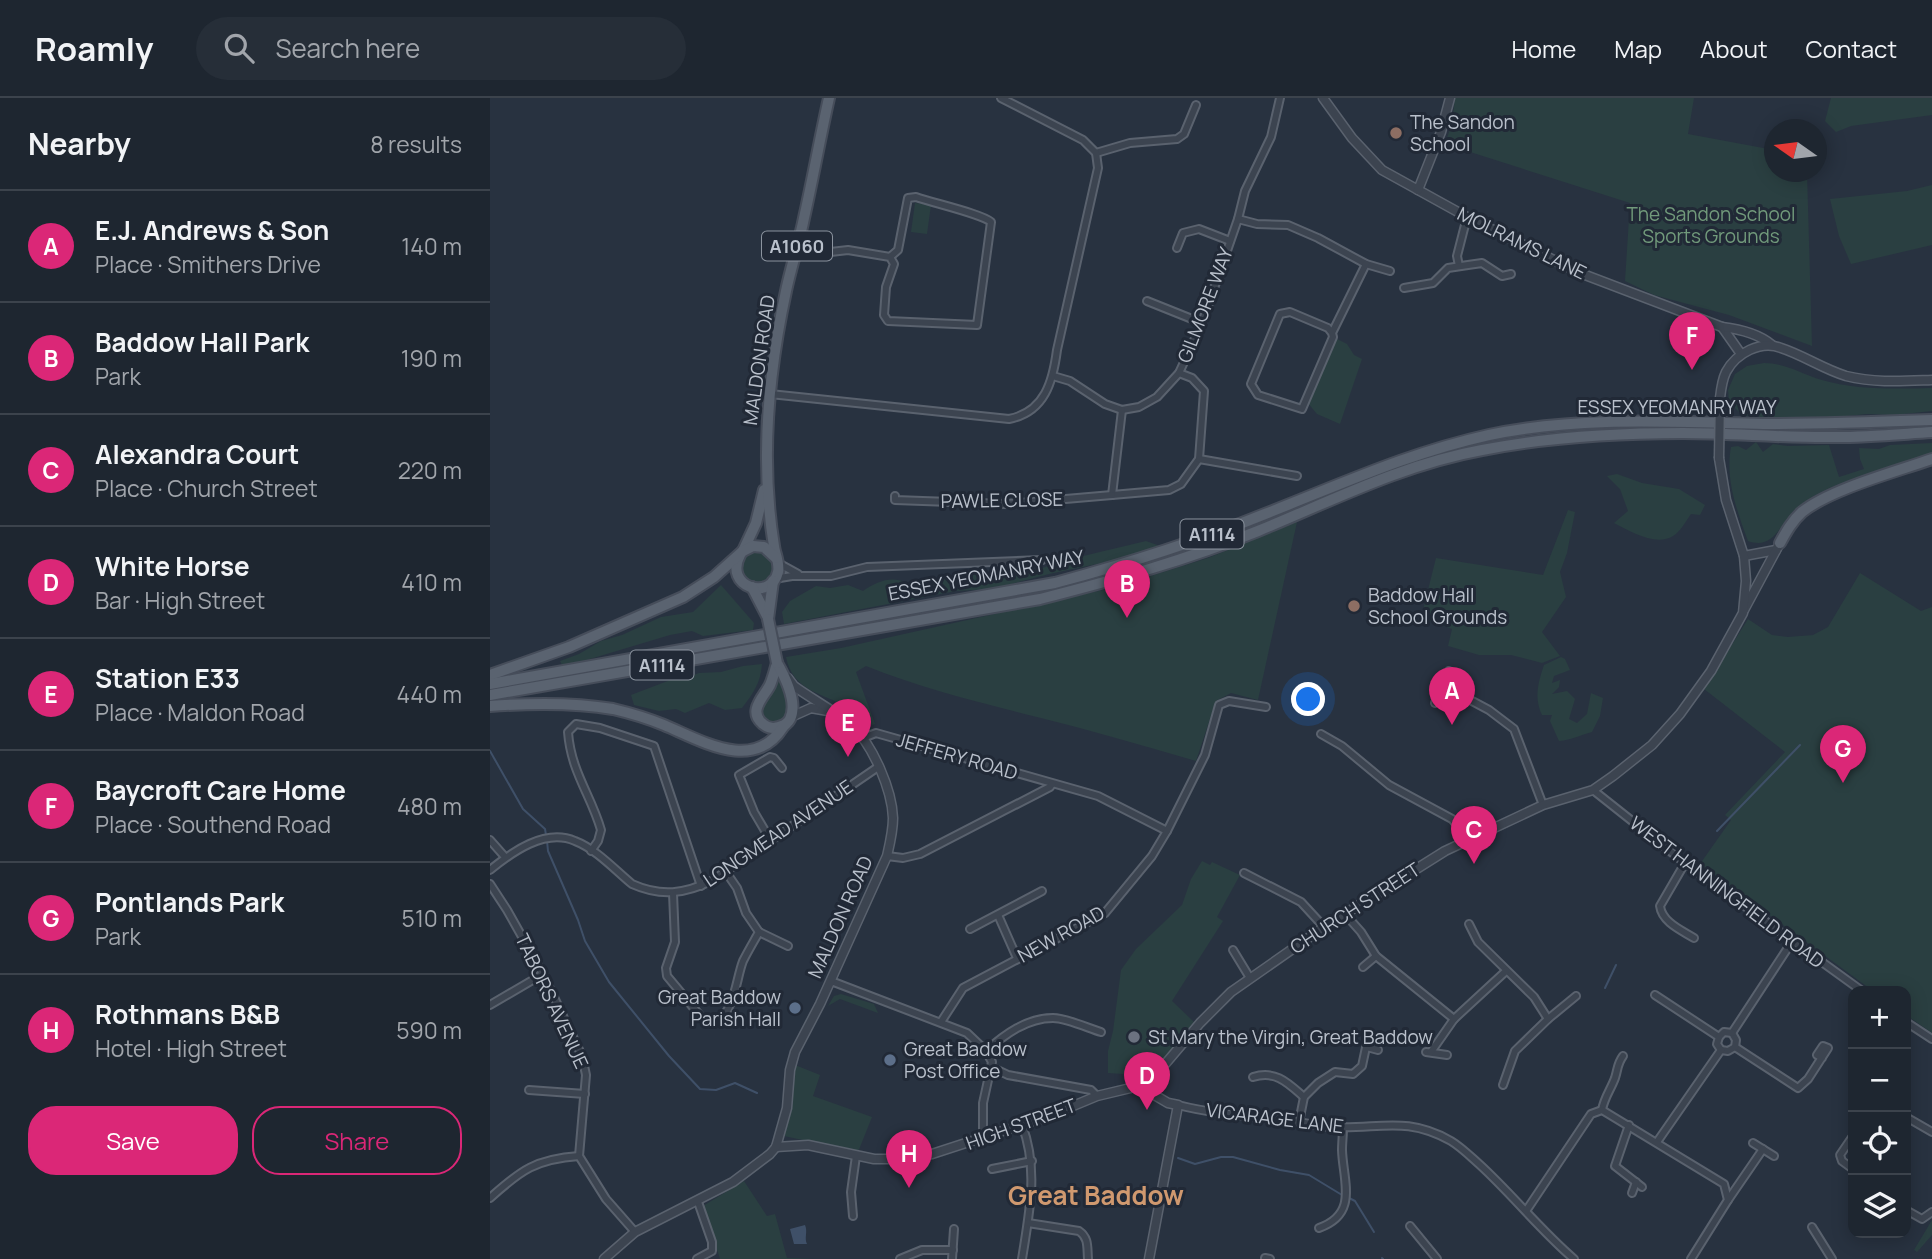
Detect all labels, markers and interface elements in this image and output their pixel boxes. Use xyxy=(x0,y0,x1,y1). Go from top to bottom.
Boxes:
search box xyxy=(196,17,686,80)
text: Roamly xyxy=(35,26,154,71)
icon: search xyxy=(220,29,258,67)
text: Search here xyxy=(276,30,420,66)
text: Home xyxy=(1511,32,1576,65)
text: Map xyxy=(1614,32,1662,65)
text: About xyxy=(1700,32,1768,65)
text: Contact xyxy=(1806,32,1897,65)
place label: The Sandon School xyxy=(1410,109,1515,157)
north arrow xyxy=(1764,119,1827,182)
text: Nearby xyxy=(28,123,131,164)
marker: The Sandon School xyxy=(1388,125,1404,141)
text: 8 results xyxy=(370,128,462,160)
street label: MOLRAMS LANE xyxy=(1453,201,1591,285)
park label: The Sandon School Sports Grounds xyxy=(1626,201,1796,249)
text: E.J. Andrews & Son xyxy=(95,212,329,248)
text: A xyxy=(43,230,59,262)
text: 140 m xyxy=(401,230,462,262)
road number: A1060 xyxy=(762,232,832,260)
street label: GILMORE WAY xyxy=(1171,243,1239,366)
text: Place · Smithers Drive xyxy=(95,248,321,280)
street label: MALDON ROAD xyxy=(737,293,781,427)
pin: F xyxy=(1669,312,1715,370)
text: Baddow Hall Park xyxy=(95,324,309,360)
text: B xyxy=(44,342,58,374)
text: 190 m xyxy=(401,342,462,374)
text: Park xyxy=(95,360,141,392)
street label: ESSEX YEOMANRY WAY xyxy=(1577,394,1777,420)
text: Alexandra Court xyxy=(95,436,299,472)
text: C xyxy=(43,454,60,486)
text: 220 m xyxy=(398,454,462,486)
text: Place · Church Street xyxy=(95,472,318,504)
street label: PAWLE CLOSE xyxy=(941,486,1063,514)
road number: A1114 xyxy=(1180,520,1244,548)
street label: ESSEX YEOMANRY WAY xyxy=(886,543,1087,607)
text: White Horse xyxy=(95,548,250,584)
pin: B xyxy=(1104,560,1150,618)
text: D xyxy=(43,566,59,598)
text: 410 m xyxy=(401,566,462,598)
place label: Baddow Hall School Grounds xyxy=(1368,582,1507,630)
text: Bar · High Street xyxy=(95,584,265,616)
marker: Baddow Hall School Grounds xyxy=(1346,598,1362,614)
road number: A1114 xyxy=(630,650,694,680)
text: Station E33 xyxy=(95,660,240,696)
pin: A xyxy=(1429,667,1475,725)
text: E xyxy=(44,678,58,710)
text: 440 m xyxy=(397,678,462,710)
your location xyxy=(1291,682,1325,716)
text: Place · Maldon Road xyxy=(95,696,305,728)
pin: E xyxy=(825,699,871,757)
pin: G xyxy=(1820,725,1866,783)
street label: JEFFERY ROAD xyxy=(893,726,1021,786)
text: Baycroft Care Home xyxy=(95,772,346,808)
street label: LONGMEAD AVENUE xyxy=(698,773,858,893)
text: F xyxy=(45,790,57,822)
text: 480 m xyxy=(397,790,462,822)
pin: C xyxy=(1451,806,1497,864)
text: Place · Southend Road xyxy=(95,808,331,840)
street label: WEST HANNINGFIELD ROAD xyxy=(1624,810,1830,974)
street label: MALDON ROAD xyxy=(801,852,879,982)
street label: CHURCH STREET xyxy=(1285,856,1426,960)
text: Pontlands Park xyxy=(95,884,284,920)
street label: NEW ROAD xyxy=(1013,899,1109,969)
text: G xyxy=(43,902,59,934)
text: 510 m xyxy=(402,902,462,934)
text: Park xyxy=(95,920,141,952)
street label: TABORS AVENUE xyxy=(509,929,595,1073)
place label: Great Baddow Parish Hall xyxy=(658,984,781,1032)
map controls xyxy=(1848,986,1911,1238)
button: + xyxy=(1848,986,1911,1049)
text: Rothmans B&B xyxy=(95,996,280,1032)
marker: Great Baddow Parish Hall xyxy=(787,1000,803,1016)
text: H xyxy=(43,1014,59,1046)
text: 590 m xyxy=(396,1014,462,1046)
place label: St Mary the Virgin, Great Baddow xyxy=(1148,1024,1433,1050)
marker: St Mary the Virgin, Great Baddow xyxy=(1126,1029,1142,1045)
text: Hotel · High Street xyxy=(95,1032,287,1064)
place label: Great Baddow Post Office xyxy=(904,1036,1028,1084)
button: − xyxy=(1848,1049,1911,1112)
marker: Great Baddow Post Office xyxy=(882,1052,898,1068)
pin: D xyxy=(1124,1052,1170,1110)
street label: HIGH STREET xyxy=(962,1092,1080,1156)
street label: VICARAGE LANE xyxy=(1205,1097,1345,1139)
button: Save xyxy=(28,1106,238,1175)
button: Share xyxy=(252,1106,462,1175)
button: locate xyxy=(1848,1112,1911,1175)
pin: H xyxy=(886,1130,932,1188)
button: layers xyxy=(1848,1175,1911,1238)
district label: Great Baddow xyxy=(1008,1177,1184,1213)

